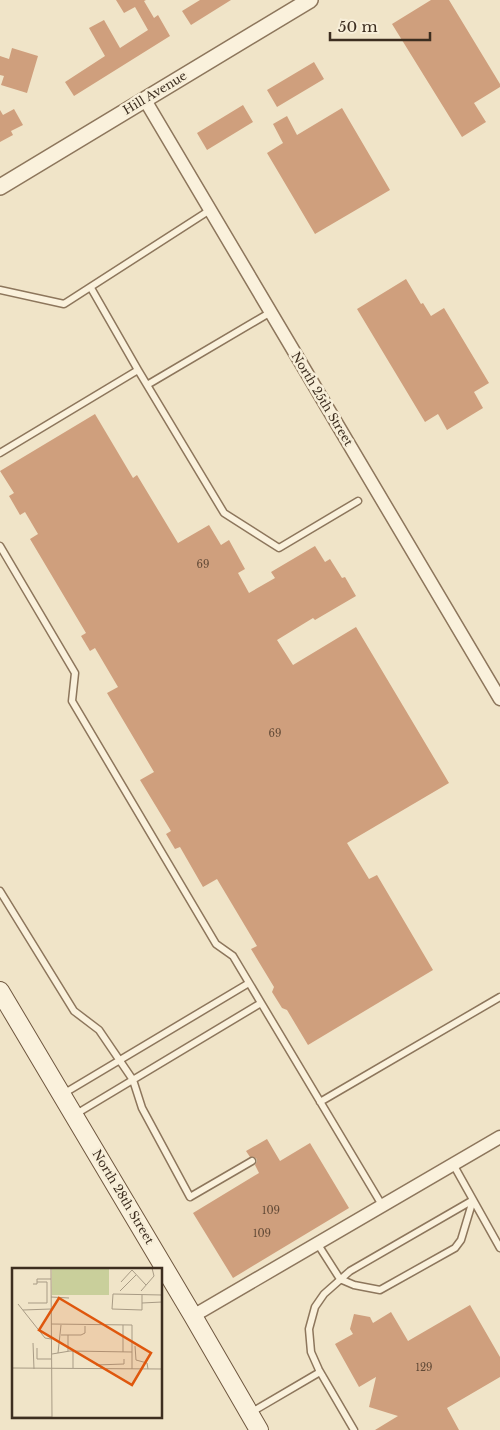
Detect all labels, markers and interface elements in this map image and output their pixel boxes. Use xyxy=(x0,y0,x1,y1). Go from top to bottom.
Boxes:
scale bar xyxy=(330,10,430,42)
text: 50 m xyxy=(338,17,378,36)
street label: Hill Avenue xyxy=(120,68,189,117)
street label: North 25th Street xyxy=(288,349,357,449)
house number: 69 xyxy=(197,558,209,571)
house number: 69 xyxy=(269,727,281,740)
street label: North 28th Street xyxy=(89,1147,158,1247)
house number: 109 xyxy=(262,1204,280,1217)
house number: 109 xyxy=(253,1227,271,1240)
inset map xyxy=(12,1268,162,1418)
house number: 129 xyxy=(415,1361,433,1374)

